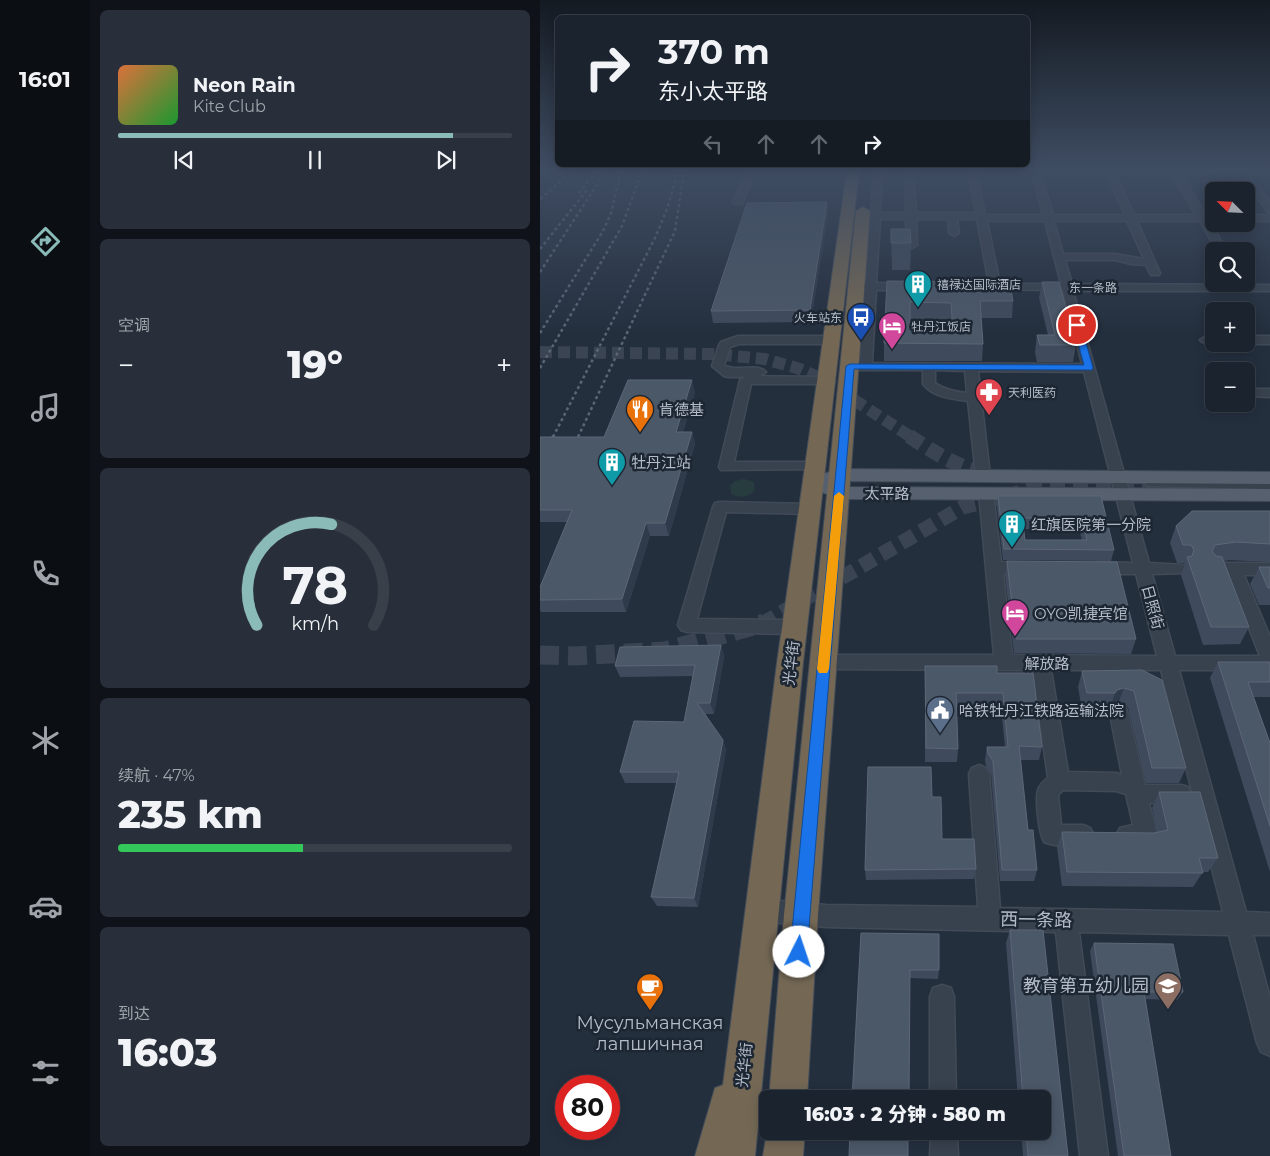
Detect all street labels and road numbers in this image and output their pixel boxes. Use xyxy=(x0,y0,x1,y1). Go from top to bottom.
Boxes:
street label: 东一条路 xyxy=(1069,280,1117,295)
street label: 太平路 xyxy=(864,484,910,503)
street label: 日照街 xyxy=(1138,583,1168,631)
street label: 光华街 xyxy=(779,640,803,686)
street label: 解放路 xyxy=(1024,654,1070,673)
street label: 西一条路 xyxy=(1000,908,1072,932)
street label: 光华街 xyxy=(732,1042,756,1088)

